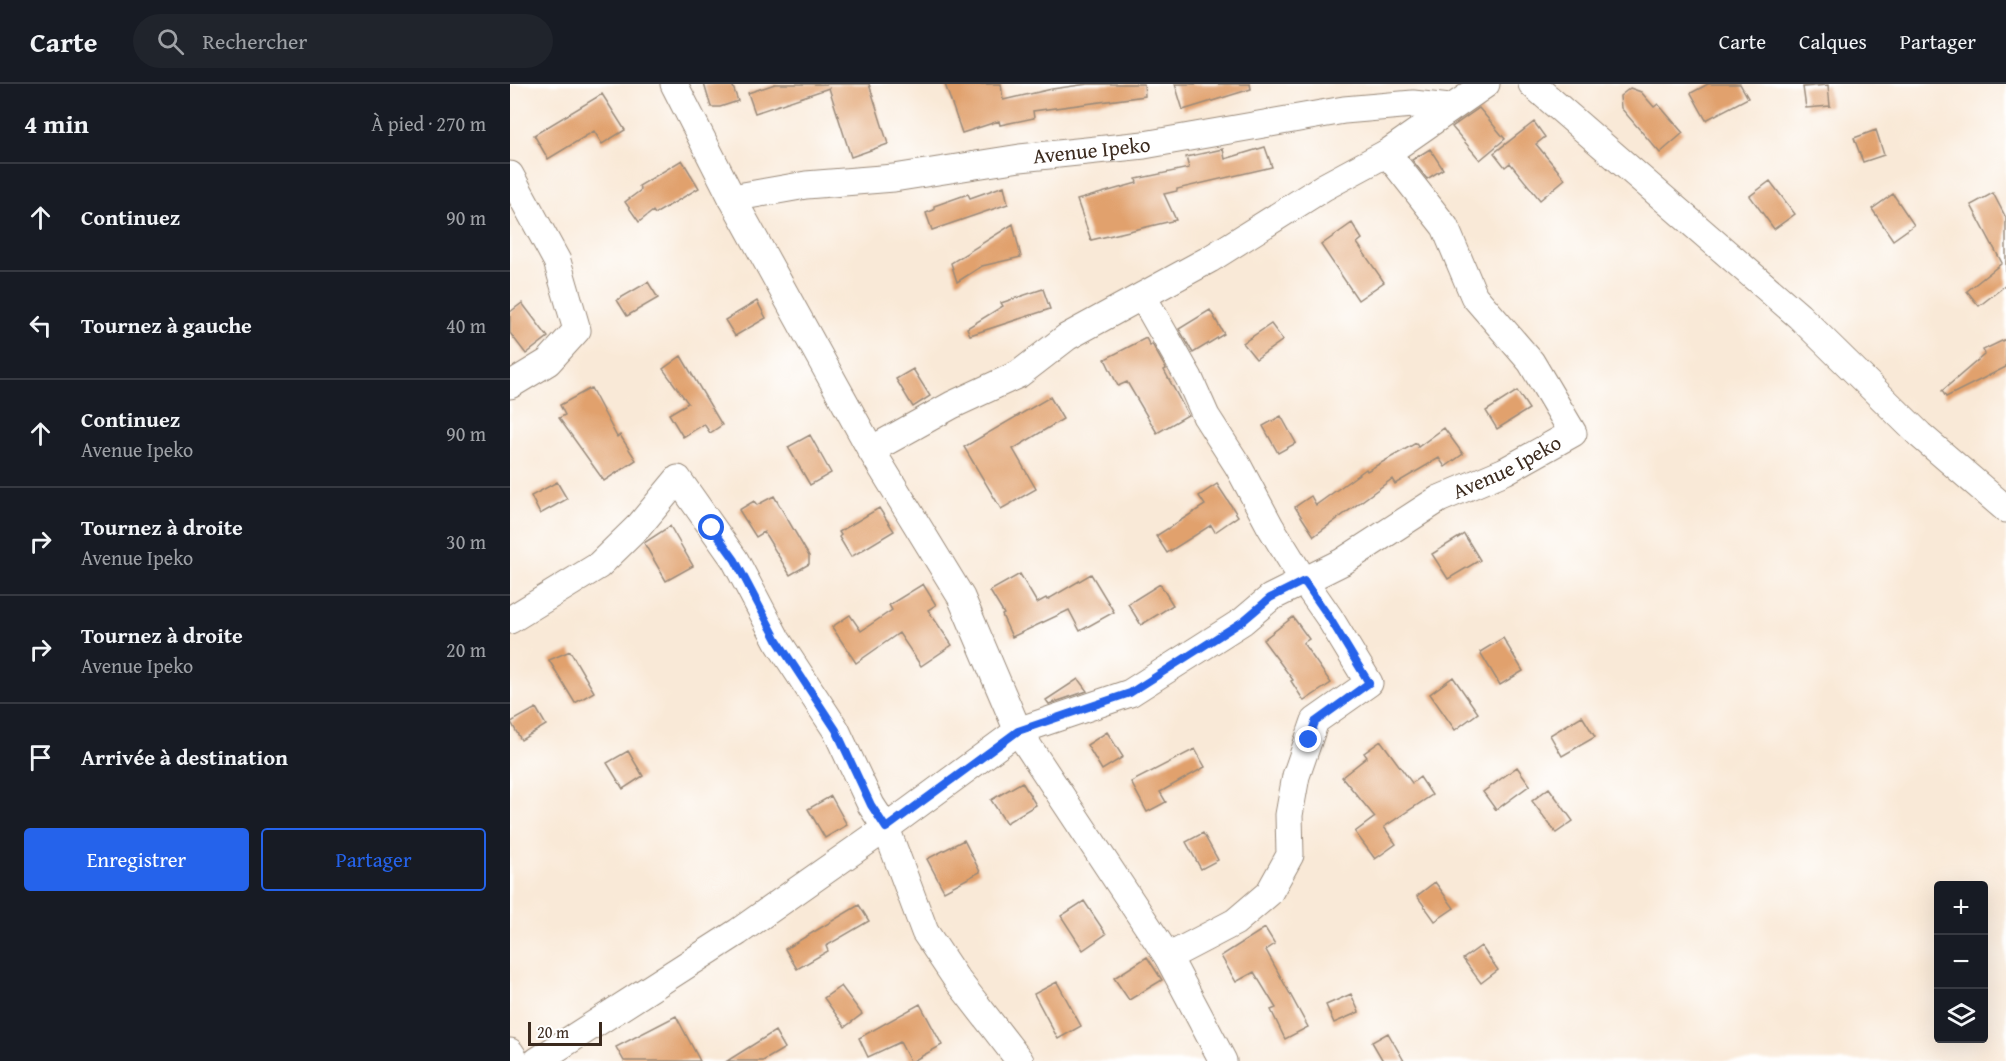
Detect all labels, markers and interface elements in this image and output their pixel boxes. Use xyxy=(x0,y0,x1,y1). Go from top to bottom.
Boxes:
search box xyxy=(133,14,553,68)
text: Carte xyxy=(30,21,97,62)
icon: search xyxy=(154,25,187,58)
text: Rechercher xyxy=(202,25,307,57)
text: Carte xyxy=(1719,26,1766,57)
text: Calques xyxy=(1799,26,1867,57)
text: Partager xyxy=(1900,26,1976,57)
text: 4 min xyxy=(24,104,89,143)
text: À pied · 270 m xyxy=(371,109,486,138)
street label: Avenue Ipeko xyxy=(1031,128,1153,172)
icon: ahead xyxy=(24,201,57,234)
text: Continuez xyxy=(81,201,180,233)
text: 90 m xyxy=(446,203,486,232)
icon: left xyxy=(24,309,57,342)
text: Tournez à gauche xyxy=(81,309,252,341)
text: 40 m xyxy=(446,311,486,340)
text: Continuez xyxy=(81,403,180,435)
icon: ahead xyxy=(24,417,57,450)
text: 90 m xyxy=(446,419,486,448)
street label: Avenue Ipeko xyxy=(1448,427,1567,507)
text: Avenue Ipeko xyxy=(81,435,193,464)
text: Tournez à droite xyxy=(81,511,243,543)
route start xyxy=(698,514,724,540)
icon: right xyxy=(24,525,57,558)
text: 30 m xyxy=(446,527,486,556)
text: Avenue Ipeko xyxy=(81,543,193,572)
text: Tournez à droite xyxy=(81,619,243,651)
icon: right xyxy=(24,633,57,666)
text: 20 m xyxy=(446,635,486,664)
text: Avenue Ipeko xyxy=(81,651,193,680)
route end xyxy=(1295,726,1321,752)
icon: arrive xyxy=(24,741,57,774)
text: Arrivée à destination xyxy=(81,741,288,773)
button: Enregistrer xyxy=(24,828,249,891)
button: Partager xyxy=(261,828,486,891)
map controls xyxy=(1934,881,1988,1043)
button: + xyxy=(1934,881,1988,935)
button: − xyxy=(1934,935,1988,989)
button: layers xyxy=(1934,989,1988,1043)
scale bar xyxy=(528,1019,602,1046)
text: 20 m xyxy=(537,1020,569,1044)

